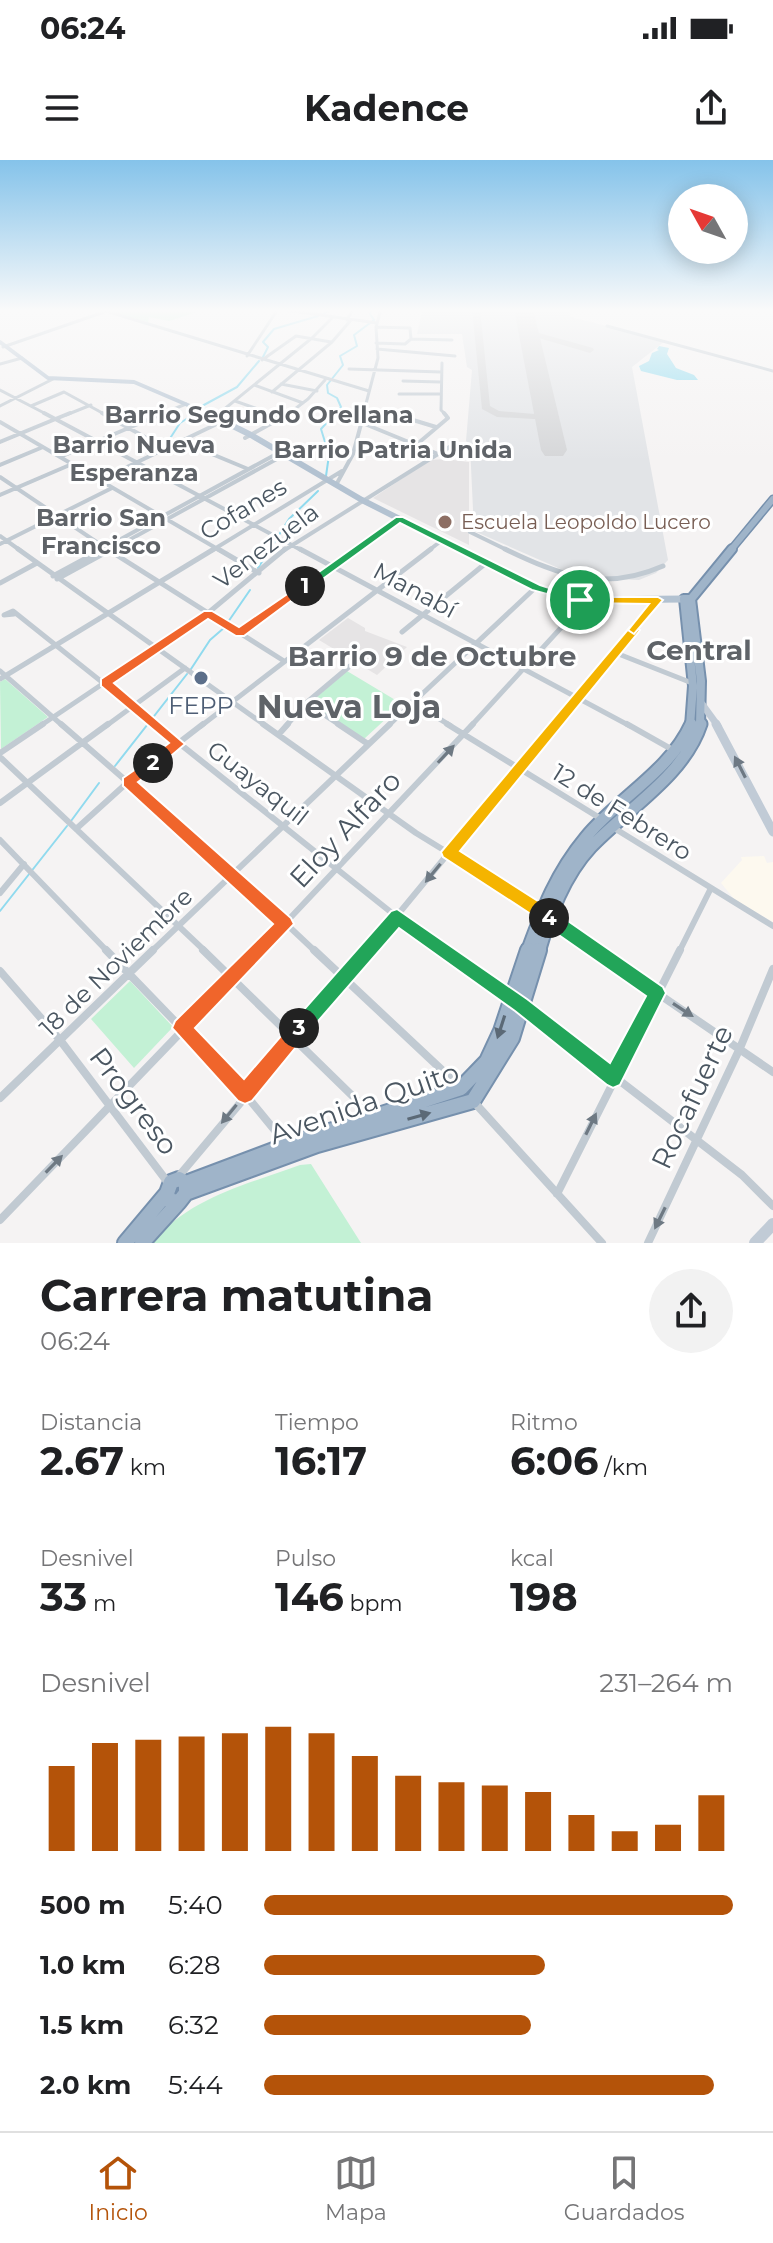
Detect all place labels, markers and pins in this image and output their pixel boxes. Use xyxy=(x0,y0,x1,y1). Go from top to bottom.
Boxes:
place label: Escuela Leopoldo Lucero xyxy=(461,510,711,534)
marker: Escuela Leopoldo Lucero xyxy=(436,513,454,531)
pin: 1 xyxy=(285,566,325,606)
pin xyxy=(546,566,614,634)
marker: FEPP xyxy=(192,669,210,687)
place label: FEPP xyxy=(168,691,234,720)
pin: 2 xyxy=(133,743,173,783)
pin: 4 xyxy=(529,898,569,938)
pin: 3 xyxy=(279,1008,319,1048)

